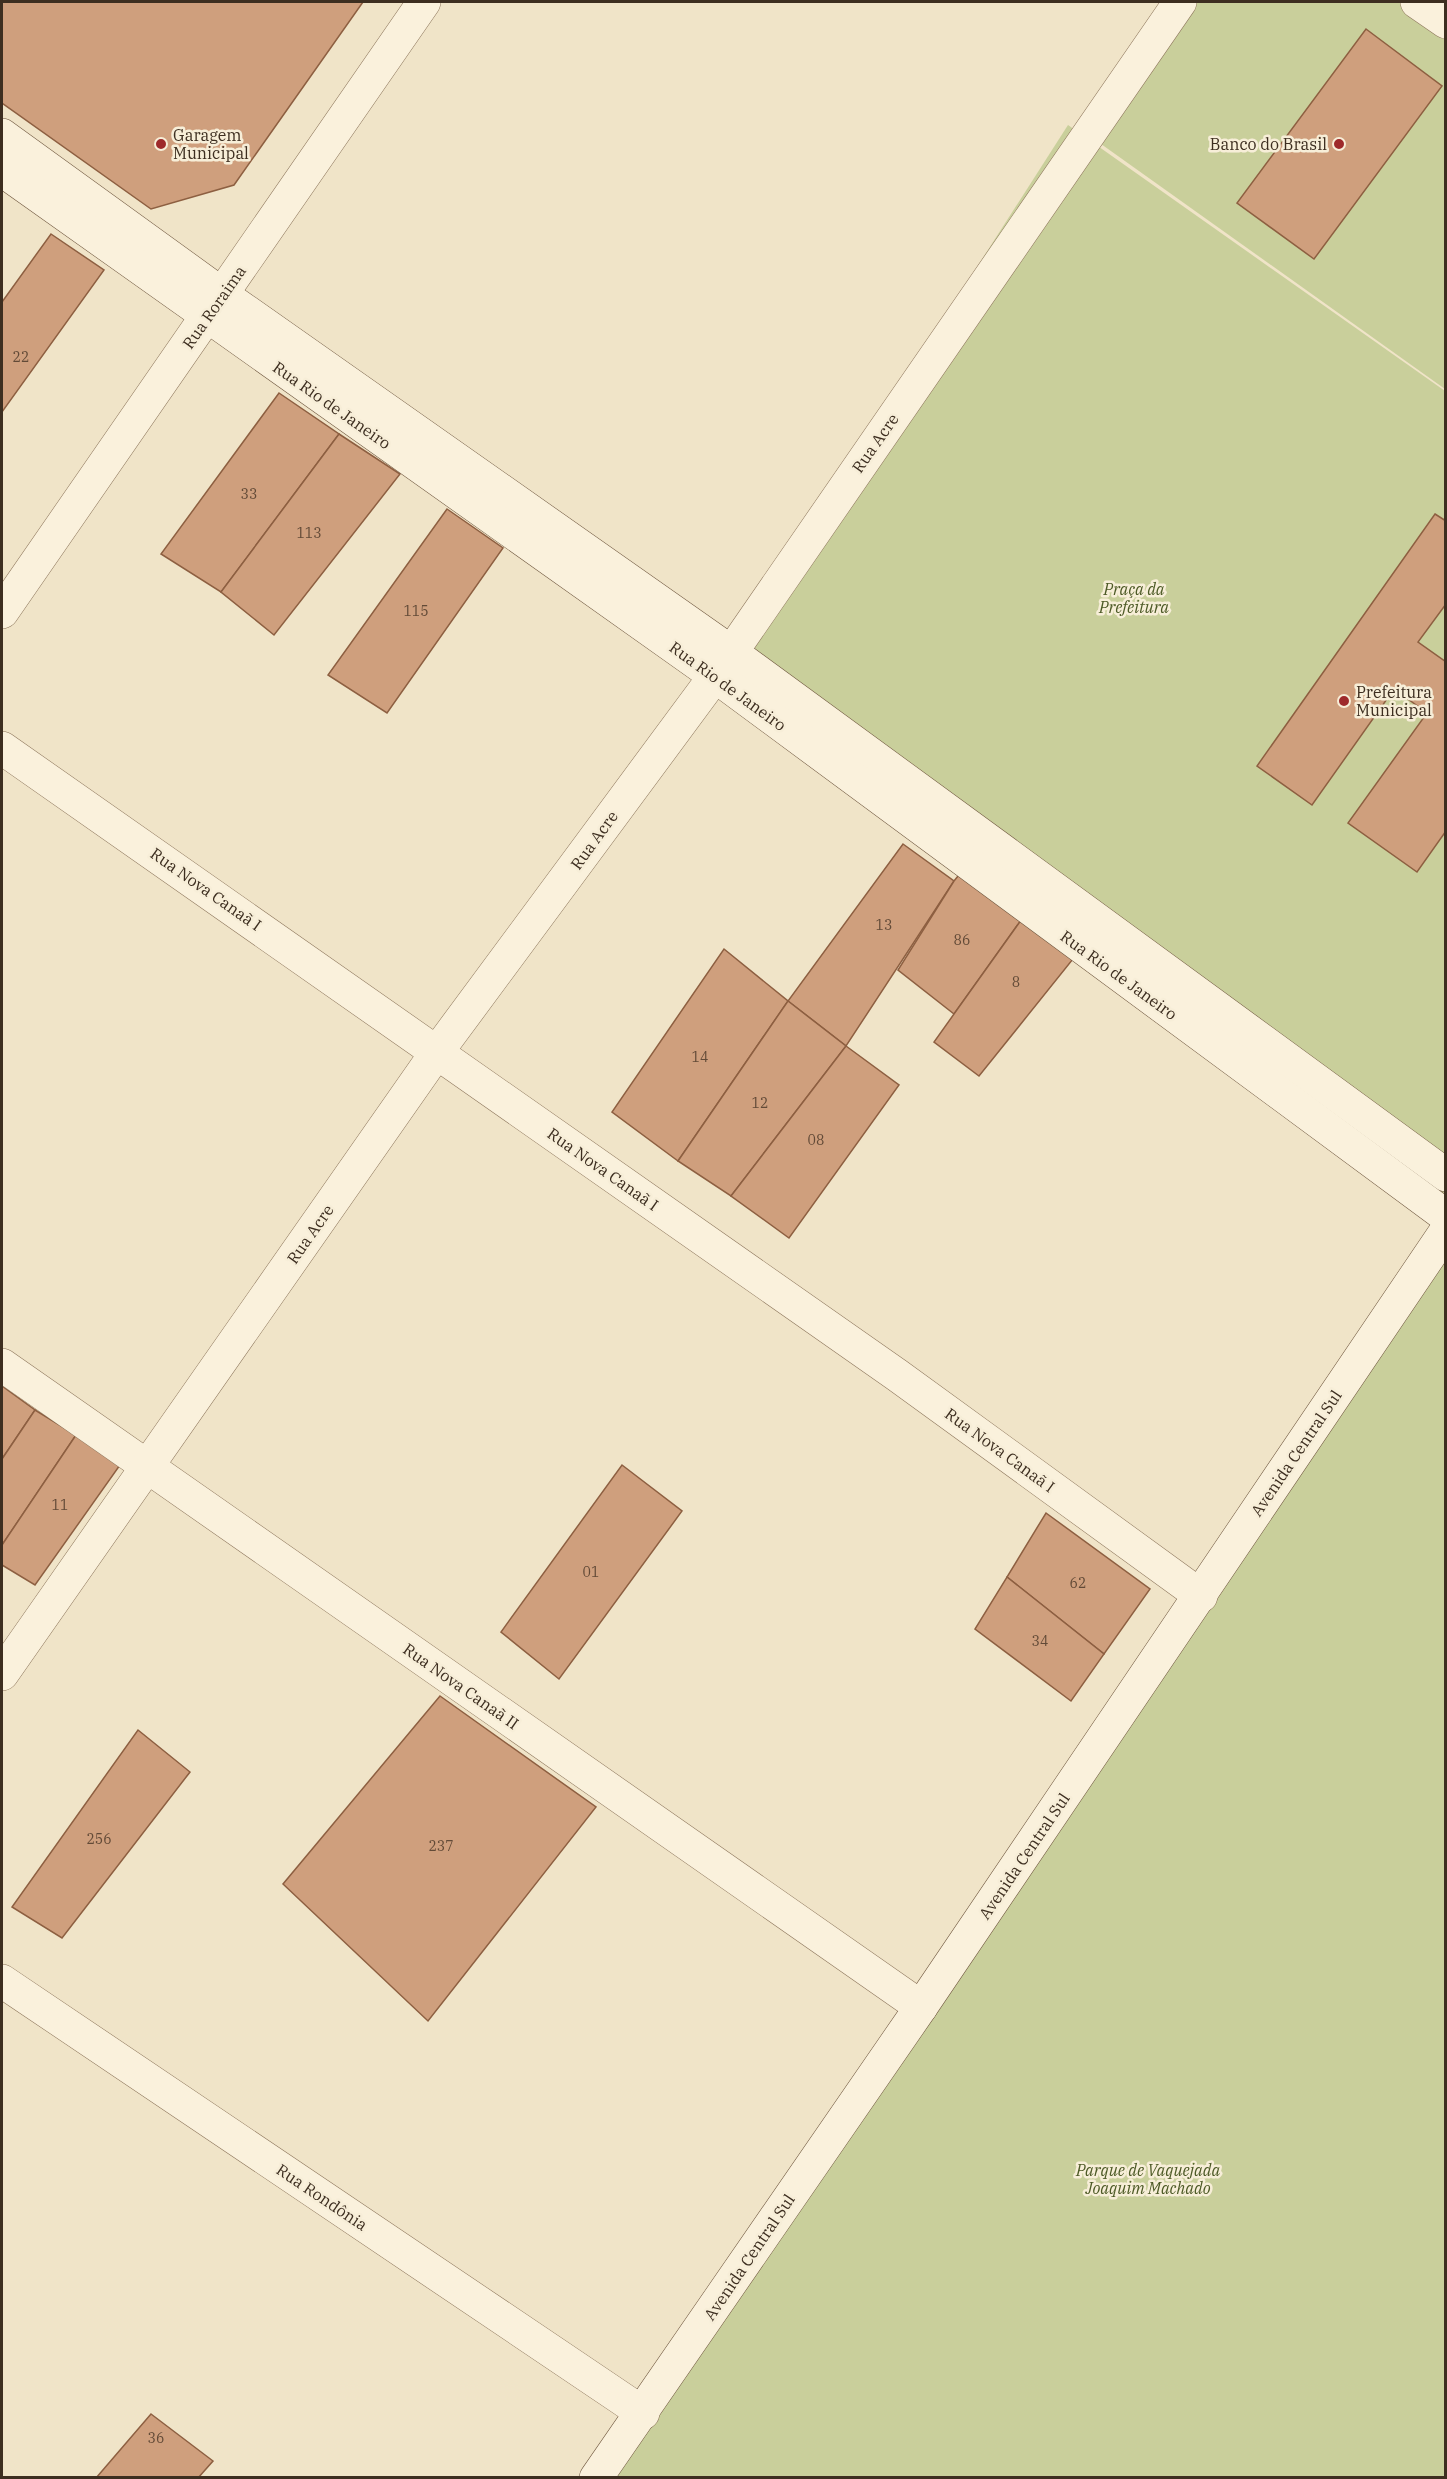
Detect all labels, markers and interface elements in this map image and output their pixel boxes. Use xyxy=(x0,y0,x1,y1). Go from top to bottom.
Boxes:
place label: Garagem Municipal xyxy=(173,125,249,163)
place label: Banco do Brasil xyxy=(1210,134,1327,154)
marker: Garagem Municipal xyxy=(154,137,168,151)
marker: Banco do Brasil xyxy=(1332,137,1346,151)
street label: Rua Roraima xyxy=(178,261,250,353)
house number: 22 xyxy=(13,348,29,366)
street label: Rua Rio de Janeiro xyxy=(269,357,395,453)
street label: Rua Acre xyxy=(847,409,903,477)
house number: 33 xyxy=(241,485,257,503)
house number: 113 xyxy=(296,524,322,542)
park label: Praça da Prefeitura xyxy=(1098,579,1169,617)
house number: 115 xyxy=(403,602,429,620)
street label: Rua Rio de Janeiro xyxy=(666,637,790,735)
place label: Prefeitura Municipal xyxy=(1356,682,1432,720)
marker: Prefeitura Municipal xyxy=(1337,694,1351,708)
street label: Rua Acre xyxy=(566,807,622,873)
street label: Rua Nova Canaã I xyxy=(147,843,265,935)
house number: 13 xyxy=(876,916,892,934)
street label: Rua Rio de Janeiro xyxy=(1057,926,1181,1024)
house number: 86 xyxy=(954,931,970,949)
house number: 8 xyxy=(1012,973,1020,991)
house number: 14 xyxy=(692,1048,708,1066)
house number: 12 xyxy=(752,1094,768,1112)
street label: Rua Nova Canaã I xyxy=(544,1123,662,1215)
house number: 08 xyxy=(808,1131,824,1149)
street label: Rua Acre xyxy=(282,1200,338,1268)
street label: Avenida Central Sul xyxy=(1246,1386,1346,1520)
street label: Rua Nova Canaã I xyxy=(941,1403,1059,1497)
house number: 11 xyxy=(52,1496,68,1514)
house number: 01 xyxy=(583,1563,599,1581)
house number: 62 xyxy=(1070,1574,1086,1592)
house number: 34 xyxy=(1032,1632,1048,1650)
street label: Rua Nova Canaã II xyxy=(399,1639,523,1733)
street label: Avenida Central Sul xyxy=(974,1789,1074,1923)
house number: 256 xyxy=(86,1830,112,1848)
house number: 237 xyxy=(428,1837,454,1855)
street label: Rua Rondônia xyxy=(273,2159,372,2235)
park label: Parque de Vaquejada Joaquim Machado xyxy=(1075,2160,1220,2198)
street label: Avenida Central Sul xyxy=(699,2190,799,2324)
house number: 36 xyxy=(148,2429,164,2447)

